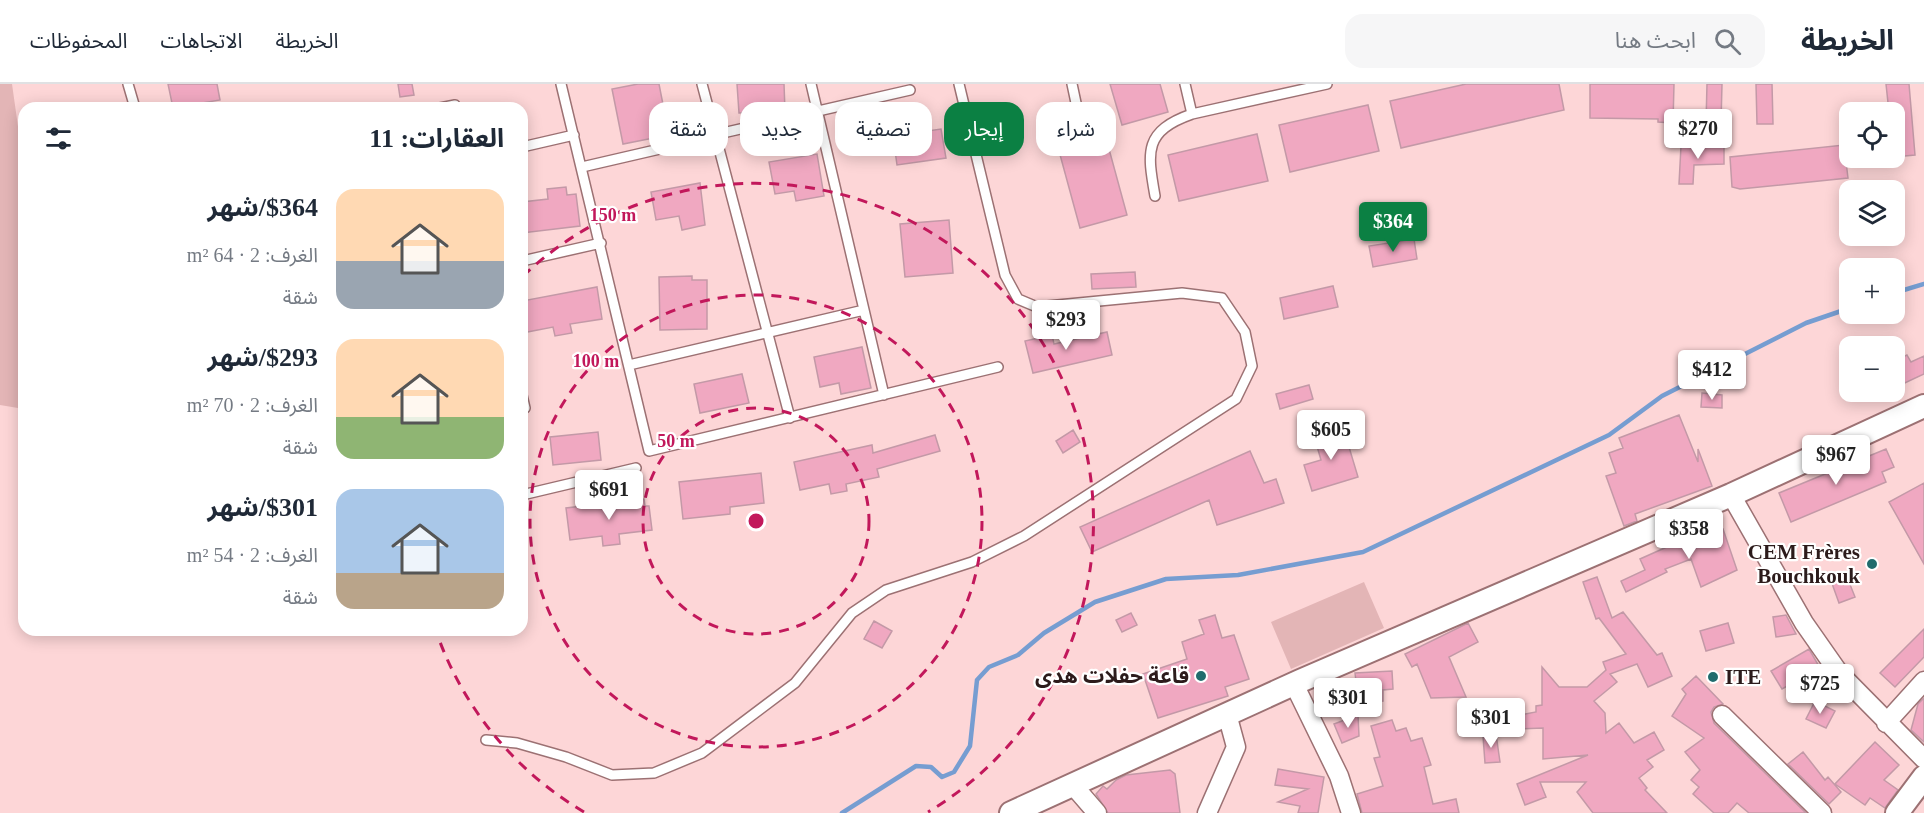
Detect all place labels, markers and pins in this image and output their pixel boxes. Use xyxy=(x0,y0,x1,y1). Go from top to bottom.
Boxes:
pin: $270 xyxy=(1662,109,1734,160)
pin: $364 xyxy=(1357,202,1429,253)
pin: $293 xyxy=(1030,300,1102,351)
pin: $412 xyxy=(1676,350,1748,401)
pin: $605 xyxy=(1295,410,1367,461)
pin: $967 xyxy=(1800,435,1872,486)
pin: $691 xyxy=(573,470,645,521)
pin: $358 xyxy=(1653,509,1725,560)
centre of rings xyxy=(746,511,766,531)
place label: CEM Frères Bouchkouk xyxy=(1748,540,1860,588)
marker: CEM Frères Bouchkouk xyxy=(1865,557,1879,571)
place label: قاعة حفلات هدى xyxy=(1035,664,1189,688)
pin: $725 xyxy=(1784,664,1856,715)
place label: ITE xyxy=(1725,665,1761,689)
marker: قاعة حفلات هدى xyxy=(1194,669,1208,683)
marker: ITE xyxy=(1706,670,1720,684)
pin: $301 xyxy=(1312,678,1384,729)
pin: $301 xyxy=(1455,698,1527,749)

